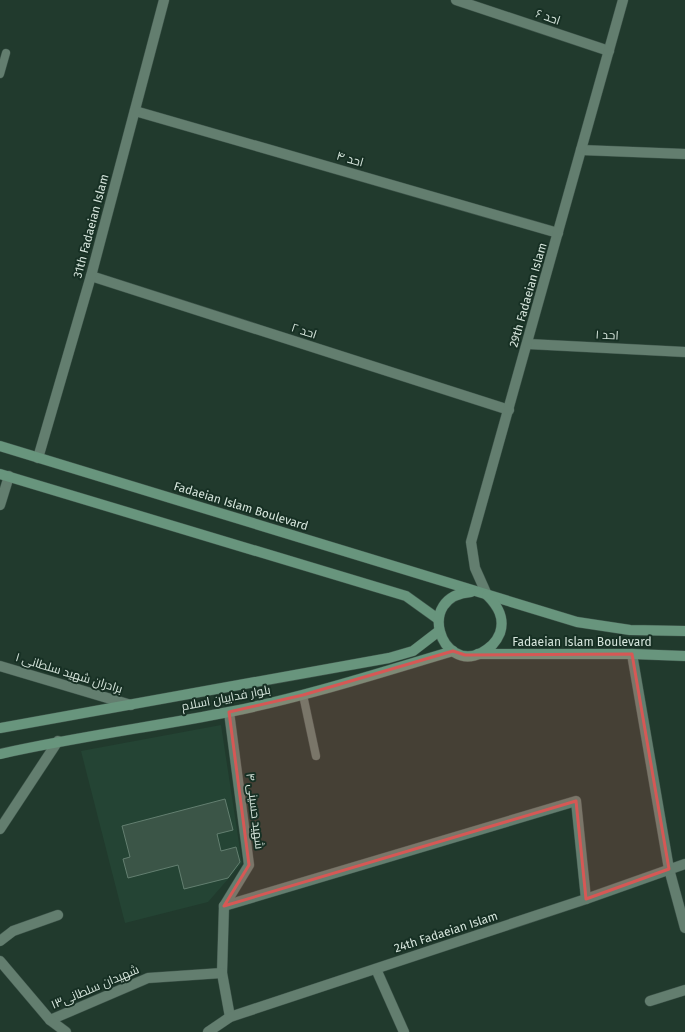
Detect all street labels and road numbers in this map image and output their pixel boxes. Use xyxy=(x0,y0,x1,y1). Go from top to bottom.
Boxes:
street label: احد ۶ xyxy=(534,6,562,28)
street label: احد ۴ xyxy=(335,148,365,170)
street label: 31th Fadaeian Islam xyxy=(70,173,112,279)
street label: 29th Fadaeian Islam xyxy=(506,241,550,349)
street label: احد ۲ xyxy=(290,320,318,342)
street label: احد ۱ xyxy=(595,327,619,343)
street label: Fadaeian Islam Boulevard xyxy=(172,479,310,533)
street label: Fadaeian Islam Boulevard xyxy=(512,635,652,649)
street label: برادران شهید سلطانی ۱ xyxy=(14,650,124,696)
street label: بلوار فداییان اسلام xyxy=(180,682,272,714)
street label: شهید حسینی ۴ xyxy=(243,772,267,850)
street label: 24th Fadaeian Islam xyxy=(392,909,500,955)
street label: شهیدان سلطانی۱۳ xyxy=(49,962,141,1012)

